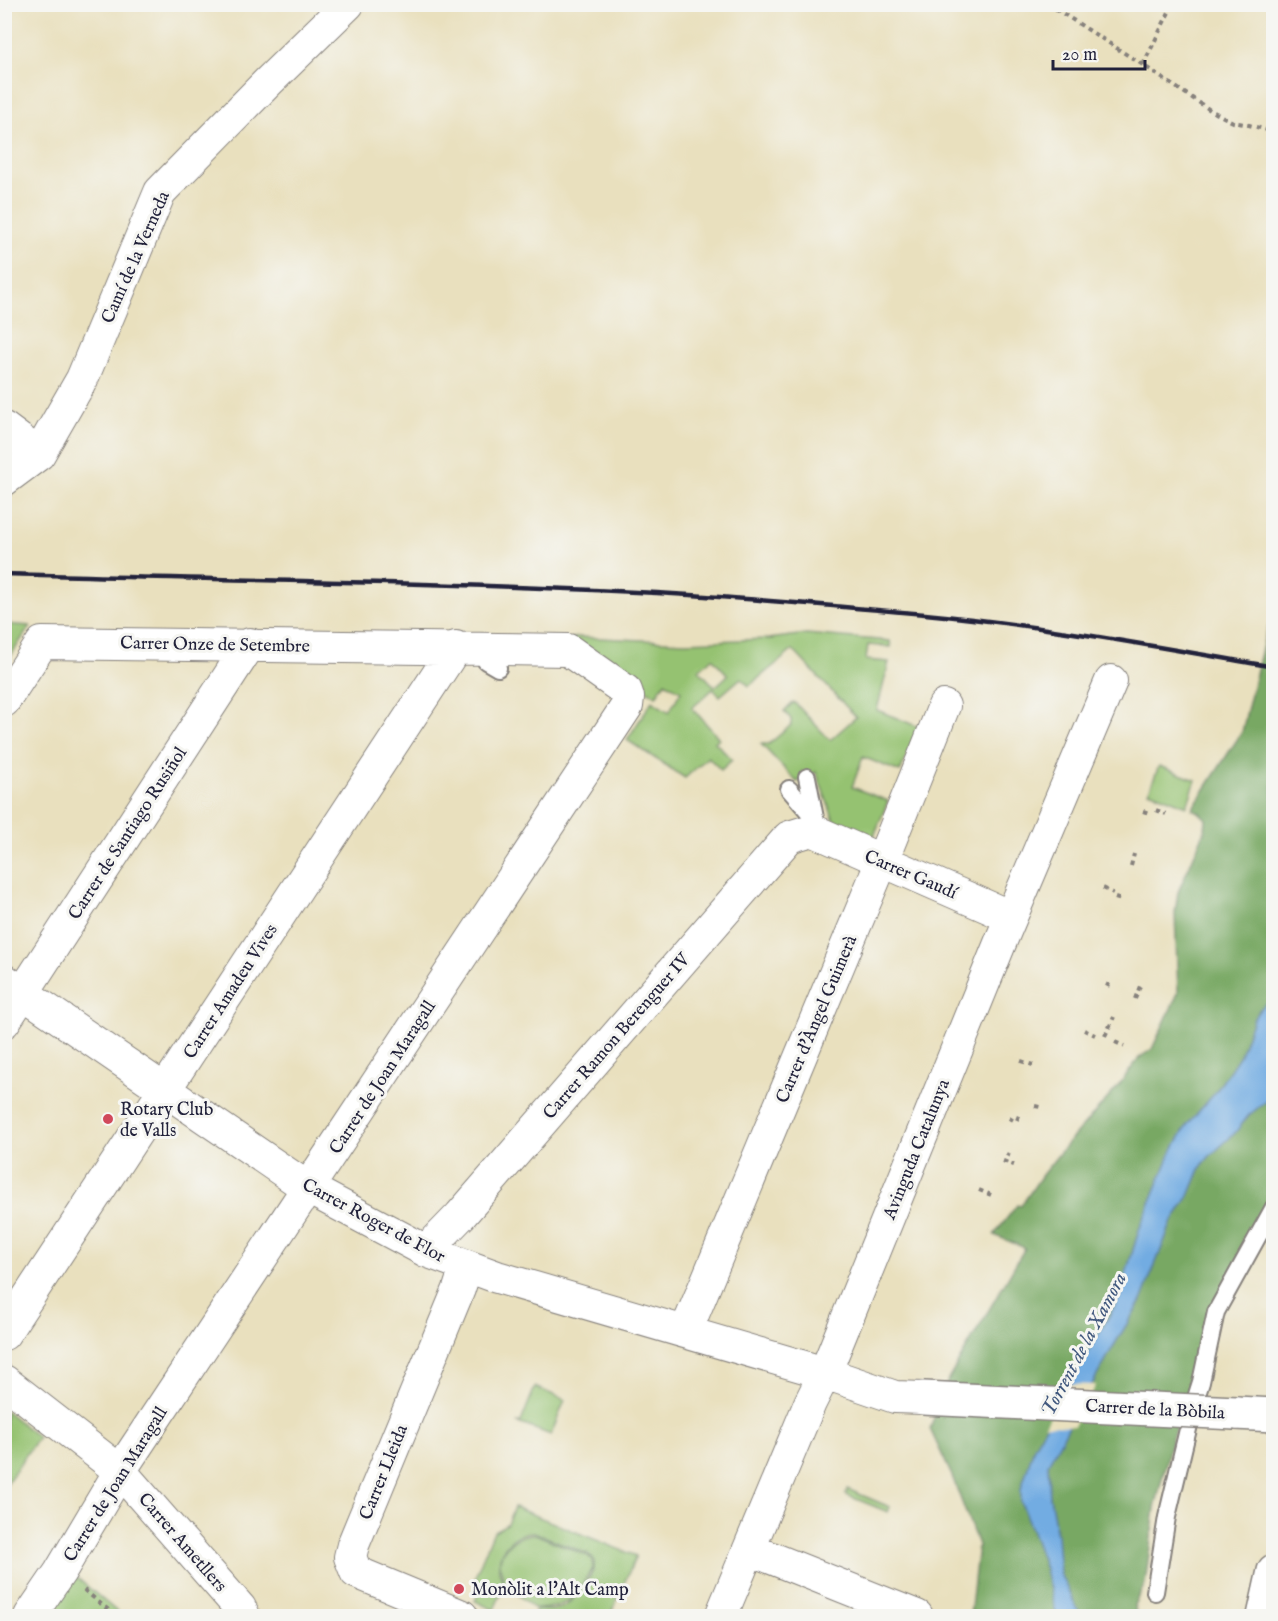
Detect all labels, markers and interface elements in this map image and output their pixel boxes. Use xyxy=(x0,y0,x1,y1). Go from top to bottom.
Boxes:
scale bar xyxy=(1053,33,1144,71)
text: 20 m xyxy=(1062,44,1097,67)
street label: Camí de la Verneda xyxy=(97,188,176,327)
street label: Carrer Onze de Setembre xyxy=(120,632,310,659)
street label: Carrer de Santiago Rusiñol xyxy=(64,743,193,925)
street label: Carrer Gaudí xyxy=(861,846,961,906)
street label: Carrer Amadeu Vives xyxy=(179,920,284,1064)
street label: Carrer d'Àngel Guimerà xyxy=(770,931,863,1107)
street label: Carrer Ramon Berenguer IV xyxy=(539,948,697,1125)
street label: Carrer de Joan Maragall xyxy=(325,997,442,1159)
street label: Avinguda Catalunya xyxy=(878,1076,956,1224)
place label: Rotary Club de Valls xyxy=(120,1099,214,1143)
marker: Rotary Club de Valls xyxy=(101,1112,115,1126)
street label: Carrer Roger de Flor xyxy=(298,1174,449,1269)
water label: Torrent de la Xamora xyxy=(1036,1268,1133,1421)
street label: Carrer de la Bòbila xyxy=(1085,1395,1226,1426)
street label: Carrer de Joan Maragall xyxy=(59,1403,173,1567)
street label: Carrer Lleida xyxy=(355,1421,414,1524)
street label: Carrer Ametllers xyxy=(132,1489,231,1597)
place label: Monòlit a l'Alt Camp xyxy=(471,1579,629,1602)
marker: Monòlit a l'Alt Camp xyxy=(452,1582,466,1596)

